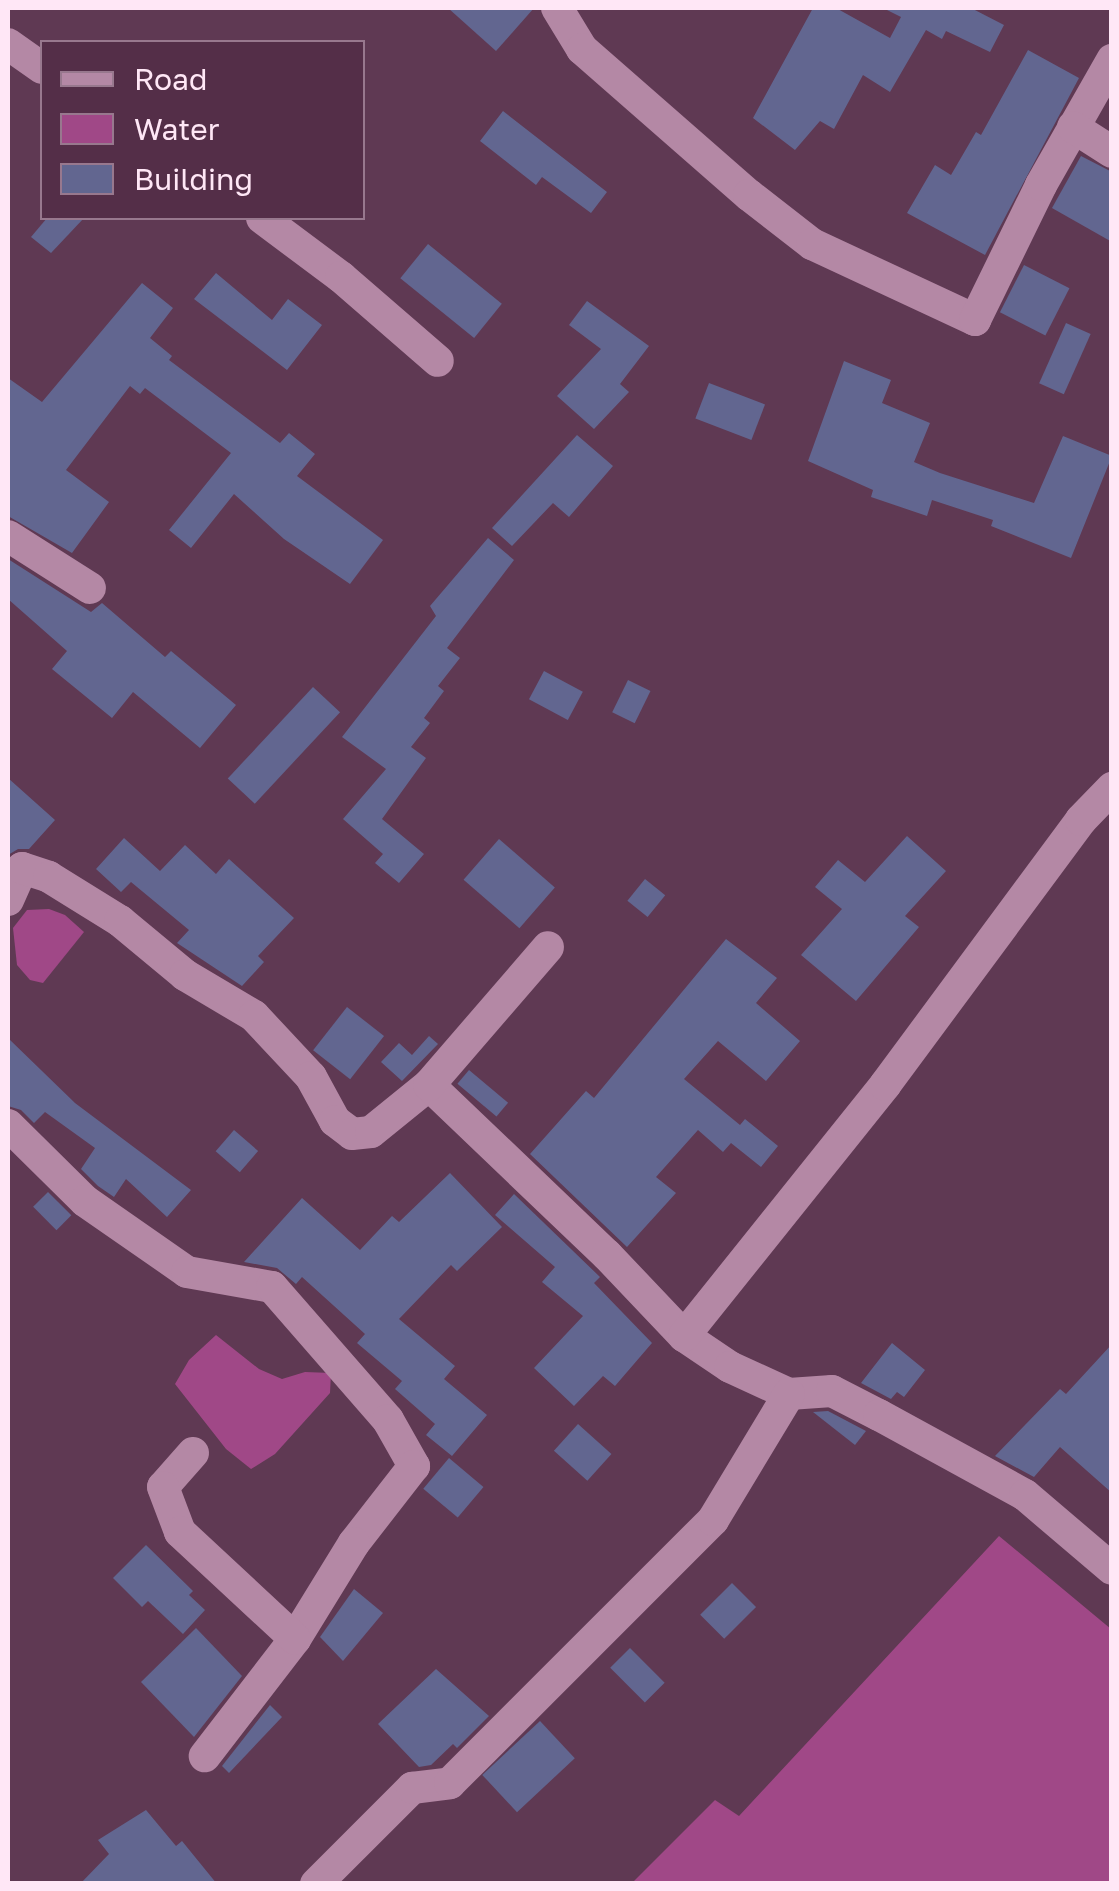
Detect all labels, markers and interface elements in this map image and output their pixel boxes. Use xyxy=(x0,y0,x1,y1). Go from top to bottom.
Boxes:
legend xyxy=(40,40,365,220)
text: Road xyxy=(134,61,208,97)
text: Water xyxy=(134,111,219,147)
text: Building xyxy=(134,161,253,197)

